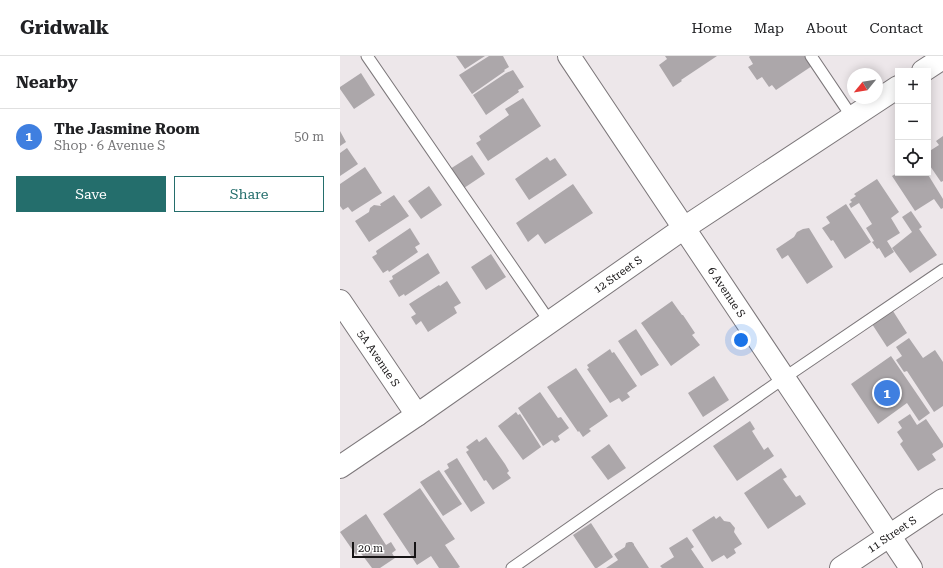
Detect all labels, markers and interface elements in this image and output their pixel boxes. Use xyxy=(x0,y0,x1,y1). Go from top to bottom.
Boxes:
text: Gridwalk xyxy=(20,16,109,39)
text: Home xyxy=(691,20,732,36)
text: Map xyxy=(754,20,784,36)
text: About xyxy=(806,20,848,36)
text: Contact xyxy=(870,20,923,36)
north arrow xyxy=(847,68,883,104)
map controls xyxy=(895,68,931,176)
button: + xyxy=(895,68,931,104)
text: Nearby xyxy=(16,72,78,92)
button: − xyxy=(895,104,931,140)
text: The Jasmine Room xyxy=(54,120,200,138)
text: 1 xyxy=(25,129,33,144)
text: 50 m xyxy=(294,129,324,144)
text: Shop · 6 Avenue S xyxy=(54,138,165,153)
button: locate xyxy=(895,140,931,176)
button: Save xyxy=(16,176,166,212)
button: Share xyxy=(174,176,324,212)
street label: 12 Street S xyxy=(591,253,645,296)
street label: 6 Avenue S xyxy=(705,264,748,320)
street label: 5A Avenue S xyxy=(355,327,403,389)
your location xyxy=(731,330,751,350)
pin: 1 xyxy=(874,378,900,408)
street label: 11 Street S xyxy=(865,513,919,555)
scale bar xyxy=(352,540,416,559)
text: 20 m xyxy=(358,542,383,555)

